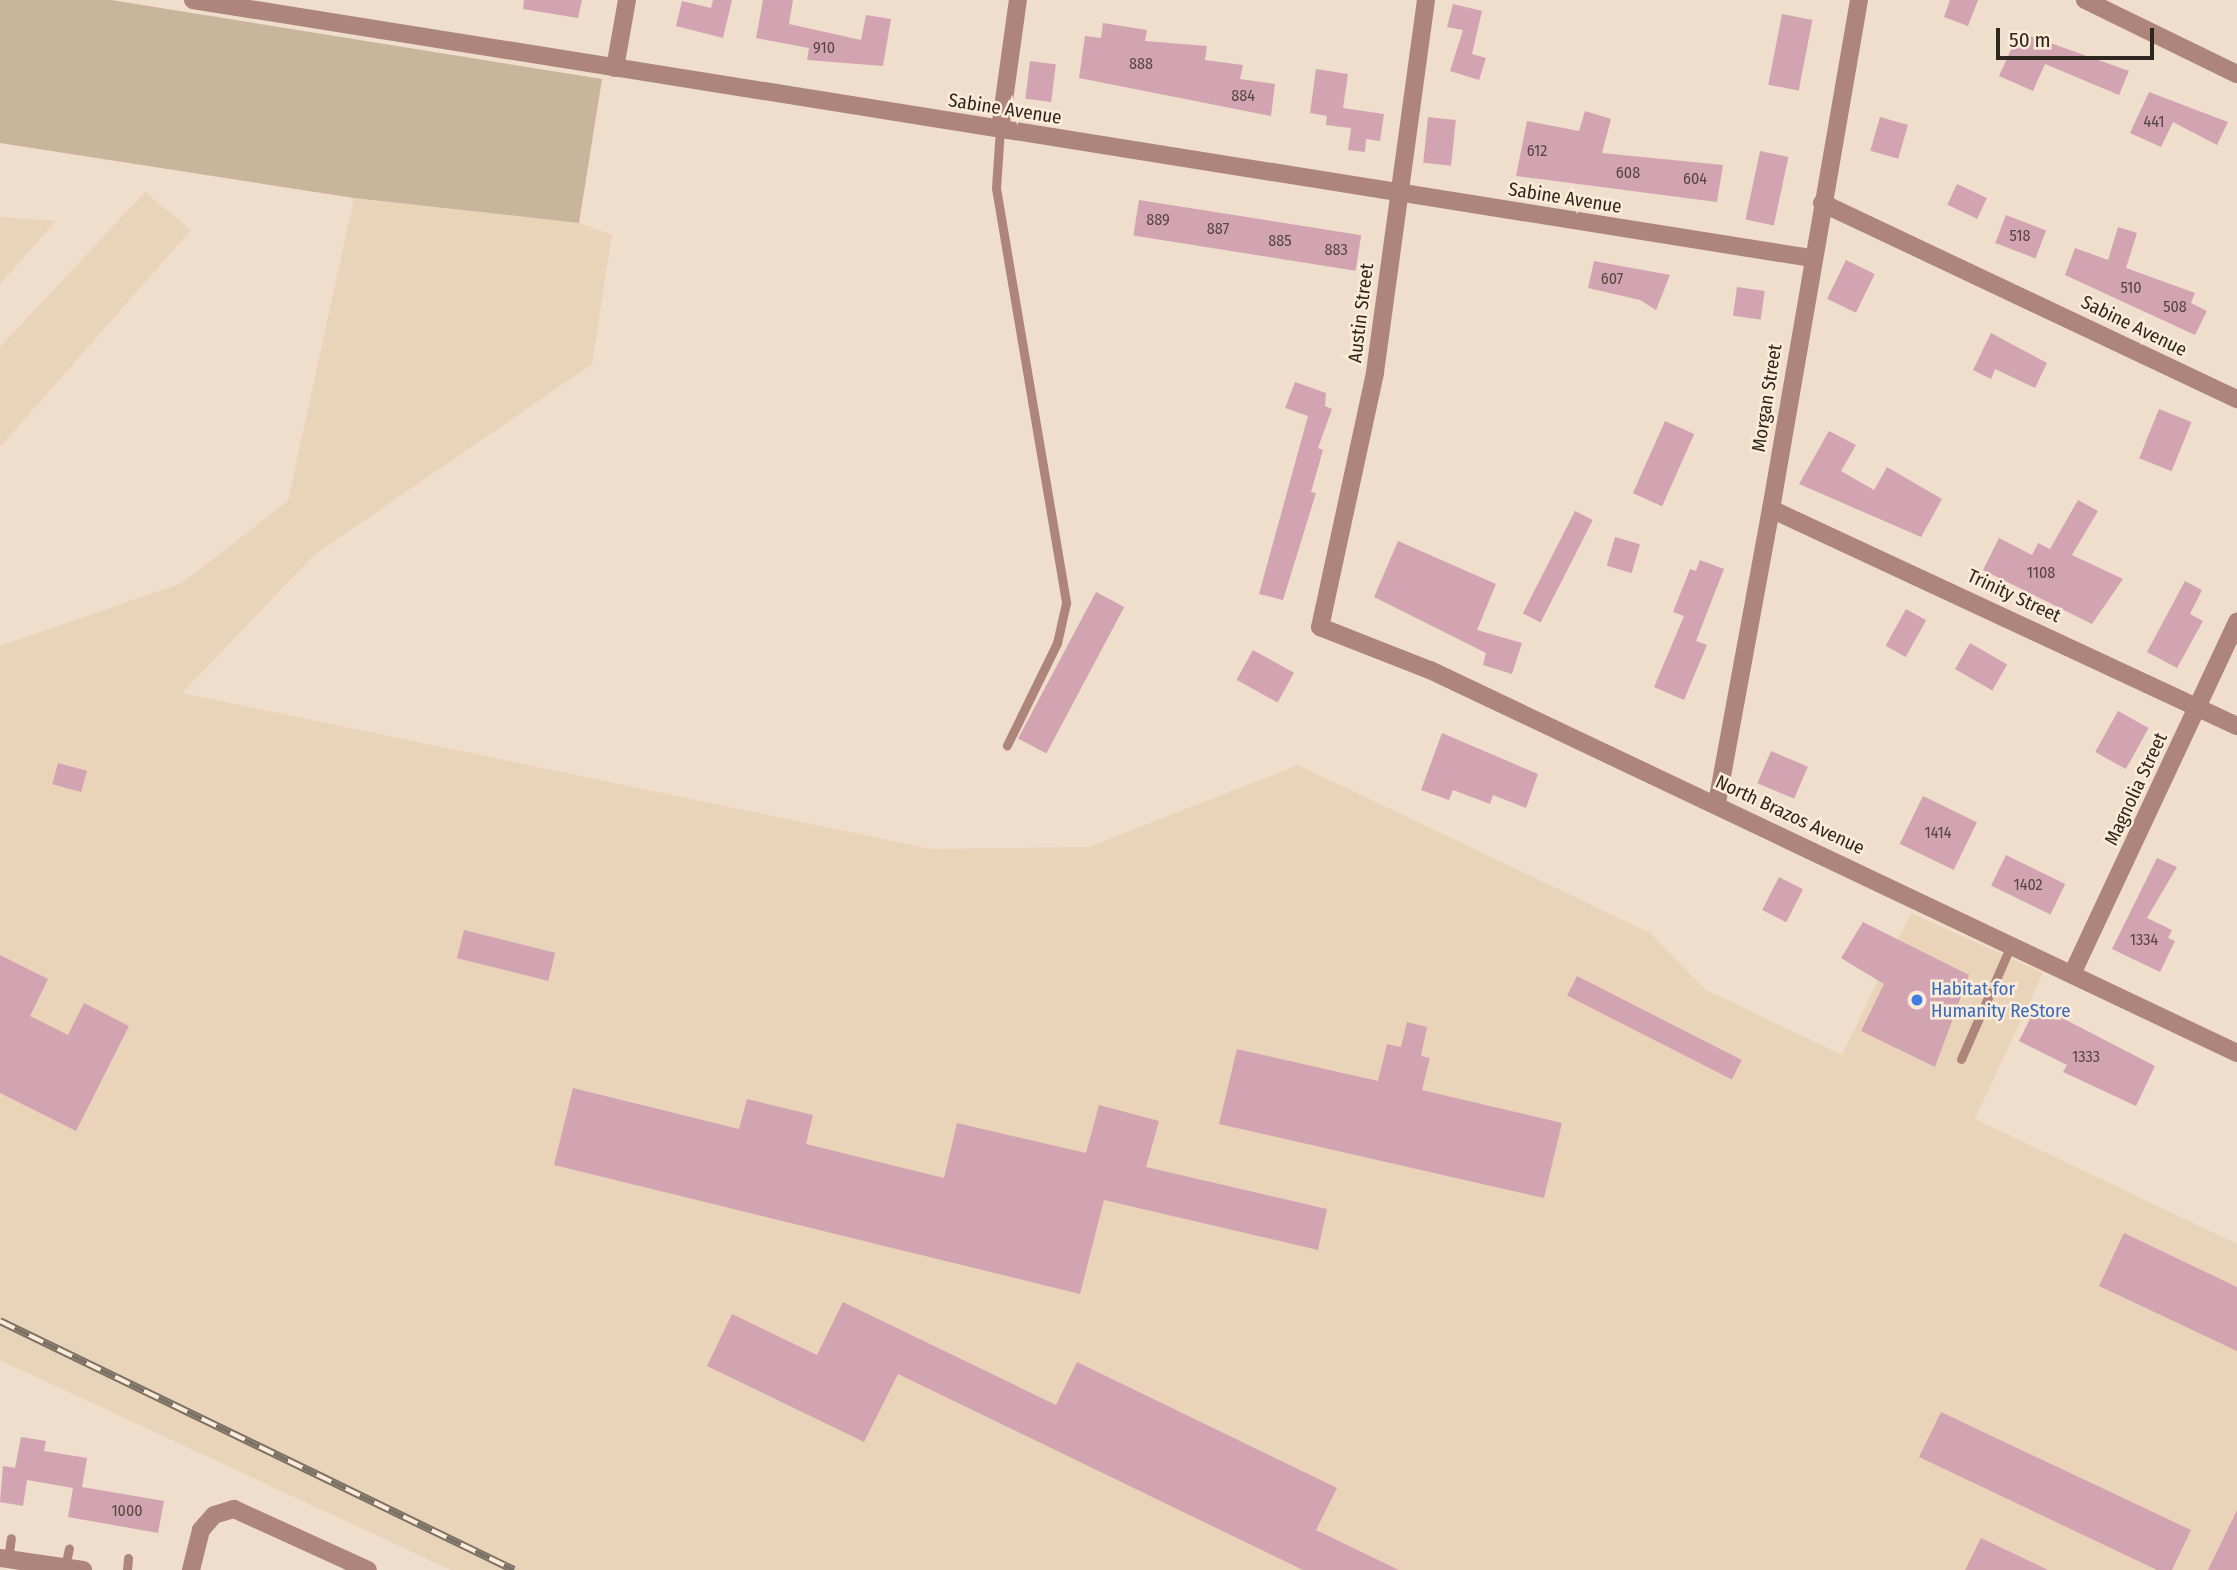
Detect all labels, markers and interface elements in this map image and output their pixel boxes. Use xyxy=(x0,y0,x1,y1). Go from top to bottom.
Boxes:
scale bar xyxy=(1999,14,2156,58)
text: 50 m xyxy=(2009,27,2051,53)
house number: 910 xyxy=(813,38,835,58)
house number: 888 xyxy=(1129,54,1153,74)
house number: 884 xyxy=(1231,86,1255,106)
street label: Sabine Avenue xyxy=(947,89,1063,129)
house number: 441 xyxy=(2144,112,2164,132)
house number: 612 xyxy=(1527,141,1547,161)
house number: 608 xyxy=(1616,163,1640,183)
house number: 604 xyxy=(1683,169,1707,189)
street label: Sabine Avenue xyxy=(1507,178,1623,218)
house number: 889 xyxy=(1146,210,1170,230)
house number: 887 xyxy=(1207,219,1229,239)
house number: 518 xyxy=(2010,226,2030,246)
house number: 885 xyxy=(1268,231,1292,251)
house number: 883 xyxy=(1324,240,1348,260)
street label: Austin Street xyxy=(1344,262,1378,364)
house number: 607 xyxy=(1601,269,1623,289)
house number: 510 xyxy=(2120,278,2142,298)
street label: Sabine Avenue xyxy=(2078,291,2190,361)
house number: 508 xyxy=(2163,297,2187,317)
street label: Morgan Street xyxy=(1747,342,1787,454)
house number: 1108 xyxy=(2027,563,2055,583)
street label: Trinity Street xyxy=(1964,564,2064,628)
street label: Magnolia Street xyxy=(2100,729,2172,849)
street label: North Brazos Avenue xyxy=(1712,771,1868,859)
house number: 1414 xyxy=(1924,823,1952,843)
house number: 1402 xyxy=(2013,875,2043,895)
house number: 1334 xyxy=(2130,930,2158,950)
place label: Habitat for Humanity ReStore xyxy=(1931,978,2071,1022)
marker: Habitat for Humanity ReStore xyxy=(1909,992,1925,1008)
house number: 1333 xyxy=(2072,1047,2100,1067)
house number: 1000 xyxy=(111,1501,143,1521)

